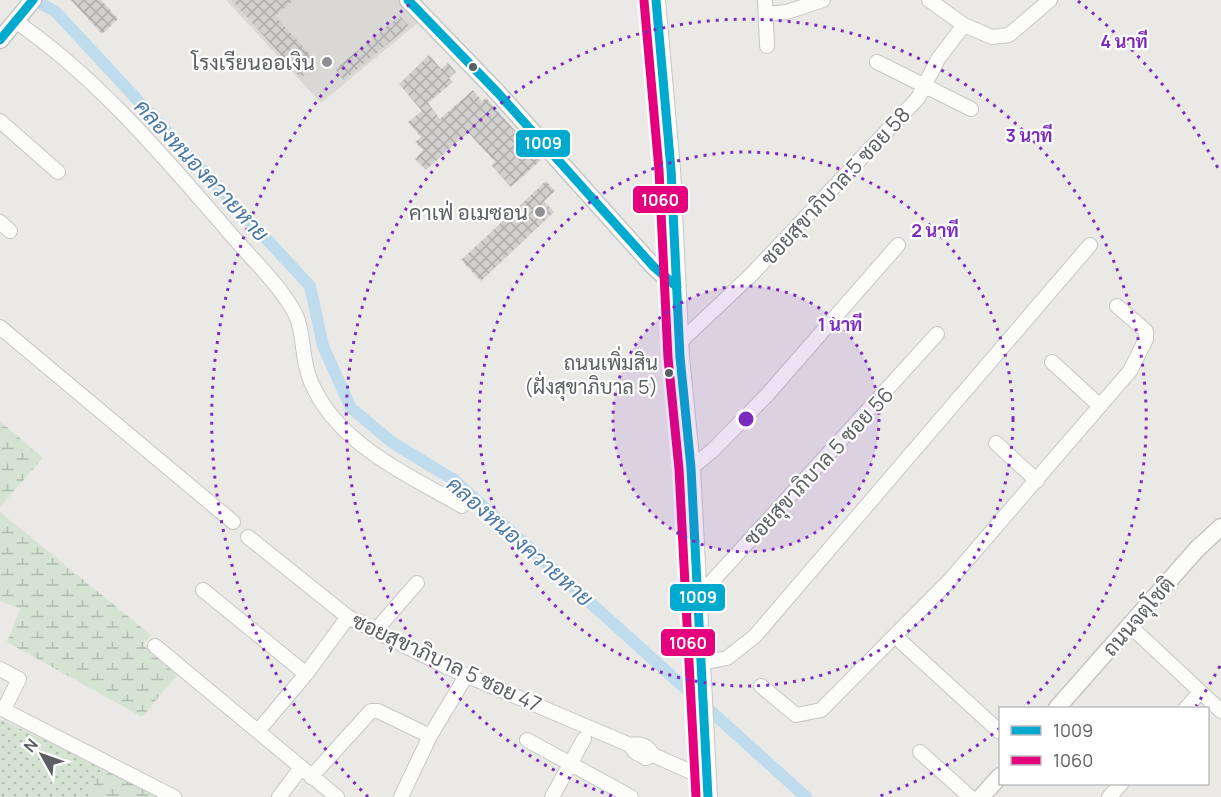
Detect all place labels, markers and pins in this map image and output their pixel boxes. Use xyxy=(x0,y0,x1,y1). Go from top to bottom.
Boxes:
place label: โรงเรียนออเงิน xyxy=(190,48,315,76)
marker: โรงเรียนออเงิน xyxy=(320,55,334,69)
unlabelled marker xyxy=(467,61,479,73)
place label: คาเฟ่ อเมซอน xyxy=(409,198,528,226)
marker: คาเฟ่ อเมซอน xyxy=(533,205,547,219)
place label: ถนนเพิ่มสิน (ฝั่งสุขาภิบาล 5) xyxy=(524,346,658,401)
marker: ถนนเพิ่มสิน (ฝั่งสุขาภิบาล 5) xyxy=(663,367,675,379)
centre of rings xyxy=(736,409,756,429)

